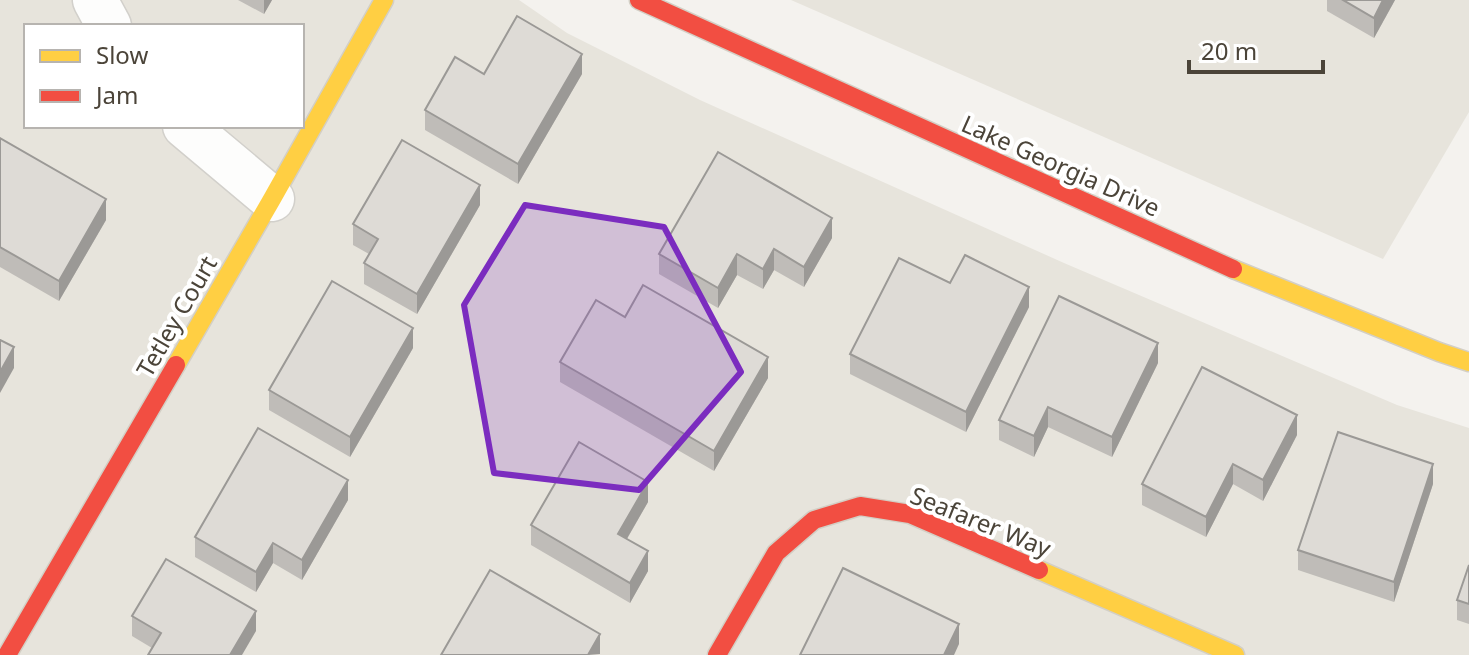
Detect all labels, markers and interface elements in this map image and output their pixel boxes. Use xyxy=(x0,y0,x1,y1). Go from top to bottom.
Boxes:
legend xyxy=(24,24,304,128)
scale bar xyxy=(1189,24,1323,74)
text: 20 m xyxy=(1201,34,1257,67)
text: Slow xyxy=(96,38,148,71)
text: Jam xyxy=(94,78,138,111)
street label: Lake Georgia Drive xyxy=(957,106,1165,224)
street label: Tetley Court xyxy=(128,249,224,383)
street label: Seafarer Way xyxy=(906,478,1057,564)

